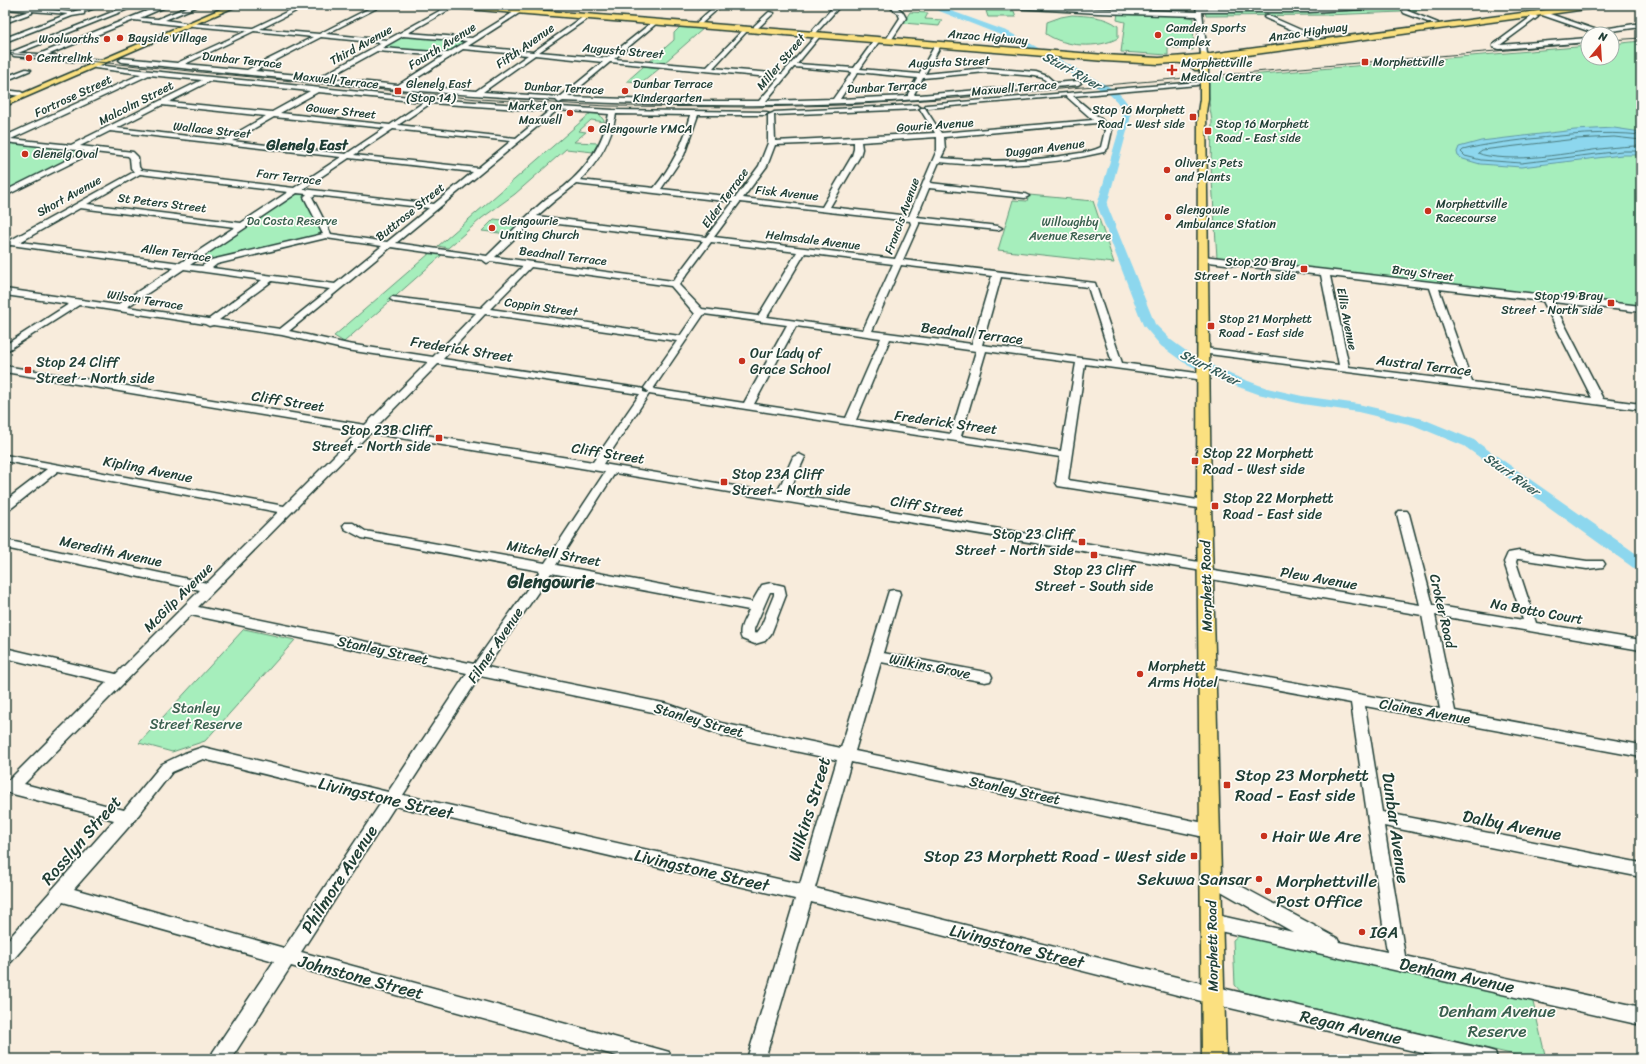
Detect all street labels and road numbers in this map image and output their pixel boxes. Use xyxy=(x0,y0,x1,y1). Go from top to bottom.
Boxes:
street label: Anzac Highway xyxy=(1266,15,1350,49)
street label: Fourth Avenue xyxy=(404,16,481,76)
street label: Fifth Avenue xyxy=(491,17,559,75)
street label: Third Avenue xyxy=(325,19,397,71)
street label: Anzac Highway xyxy=(946,22,1030,52)
street label: Miller Street xyxy=(751,28,812,95)
street label: Augusta Street xyxy=(581,36,666,66)
street label: Dunbar Terrace xyxy=(201,45,283,75)
street label: Augusta Street xyxy=(907,50,991,74)
street label: Maxwell Terrace xyxy=(292,65,380,95)
street label: Fortrose Street xyxy=(30,68,116,124)
street label: Maxwell Terrace xyxy=(970,73,1058,103)
street label: Dunbar Terrace xyxy=(847,74,927,100)
street label: Malcolm Street xyxy=(94,75,178,131)
street label: Dunbar Terrace xyxy=(524,75,604,101)
street label: Gower Street xyxy=(305,96,377,126)
street label: Gowrie Avenue xyxy=(896,111,975,139)
street label: Wallace Street xyxy=(172,115,253,145)
street label: Duggan Avenue xyxy=(1004,132,1086,164)
street label: Farr Terrace xyxy=(255,162,323,192)
street label: Elder Terrace xyxy=(695,163,755,233)
street label: Short Avenue xyxy=(32,169,106,223)
street label: Francis Avenue xyxy=(878,175,926,257)
street label: Buttrose Street xyxy=(370,177,450,247)
street label: Fisk Avenue xyxy=(754,179,820,207)
street label: St Peters Street xyxy=(116,187,208,219)
street label: Helmsdale Avenue xyxy=(764,223,862,257)
street label: Allen Terrace xyxy=(139,237,212,269)
street label: Beadnall Terrace xyxy=(518,240,608,272)
street label: Bray Street xyxy=(1391,258,1455,288)
street label: Wilson Terrace xyxy=(105,283,185,317)
street label: Ellis Avenue xyxy=(1330,286,1364,352)
street label: Coppin Street xyxy=(503,291,580,323)
street label: Beadnall Terrace xyxy=(920,315,1025,352)
street label: Frederick Street xyxy=(409,329,515,370)
street label: Austral Terrace xyxy=(1374,347,1473,384)
street label: Cliff Street xyxy=(250,383,326,420)
street label: Frederick Street xyxy=(893,403,999,442)
street label: Cliff Street xyxy=(570,435,646,472)
street label: Kipling Avenue xyxy=(101,449,195,490)
street label: Cliff Street xyxy=(889,488,965,525)
street label: Meredith Avenue xyxy=(57,528,165,575)
street label: Mitchell Street xyxy=(505,533,603,574)
street label: Morphett Road xyxy=(1193,539,1220,632)
street label: McGilp Avenue xyxy=(137,556,219,638)
street label: Plew Avenue xyxy=(1278,559,1360,598)
street label: Croker Road xyxy=(1422,572,1464,652)
street label: Na Botto Court xyxy=(1489,591,1585,632)
street label: Filmer Avenue xyxy=(461,602,530,689)
street label: Stanley Street xyxy=(335,629,431,672)
street label: Wilkins Grove xyxy=(887,646,973,687)
street label: Claines Avenue xyxy=(1377,691,1473,732)
street label: Stanley Street xyxy=(651,696,747,745)
street label: Wilkins Street xyxy=(779,753,839,865)
street label: Livingstone Street xyxy=(315,768,458,828)
street label: Stanley Street xyxy=(967,769,1063,812)
street label: Dunbar Avenue xyxy=(1373,771,1419,886)
street label: Rosslyn Street xyxy=(33,788,129,892)
street label: Dalby Avenue xyxy=(1460,801,1564,849)
street label: Philmore Avenue xyxy=(293,819,385,939)
street label: Livingstone Street xyxy=(631,840,774,900)
street label: Morphett Road xyxy=(1199,899,1226,992)
street label: Livingstone Street xyxy=(947,915,1089,977)
street label: Johnstone Street xyxy=(294,946,428,1008)
street label: Denham Avenue xyxy=(1397,948,1518,1002)
street label: Regan Avenue xyxy=(1297,1001,1405,1053)

